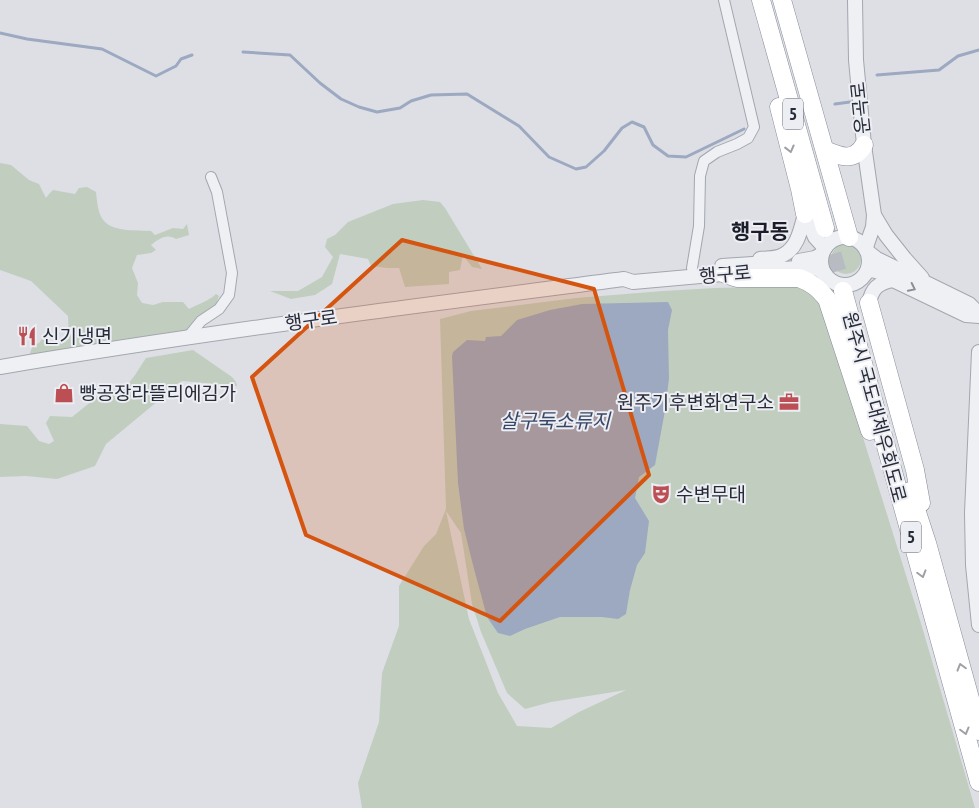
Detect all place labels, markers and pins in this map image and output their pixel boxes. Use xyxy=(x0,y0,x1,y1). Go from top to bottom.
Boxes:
place label: 신기냉면 xyxy=(42,324,112,348)
restaurant icon: 신기냉면 xyxy=(16,325,38,347)
place label: 빵공장라뜰리에김가 xyxy=(79,381,236,405)
shop icon: 빵공장라뜰리에김가 xyxy=(53,382,75,404)
place label: 원주기후변화연구소 xyxy=(617,390,774,414)
office icon: 원주기후변화연구소 xyxy=(778,391,800,413)
place label: 수변무대 xyxy=(676,482,746,506)
theatre icon: 수변무대 xyxy=(650,483,672,505)

